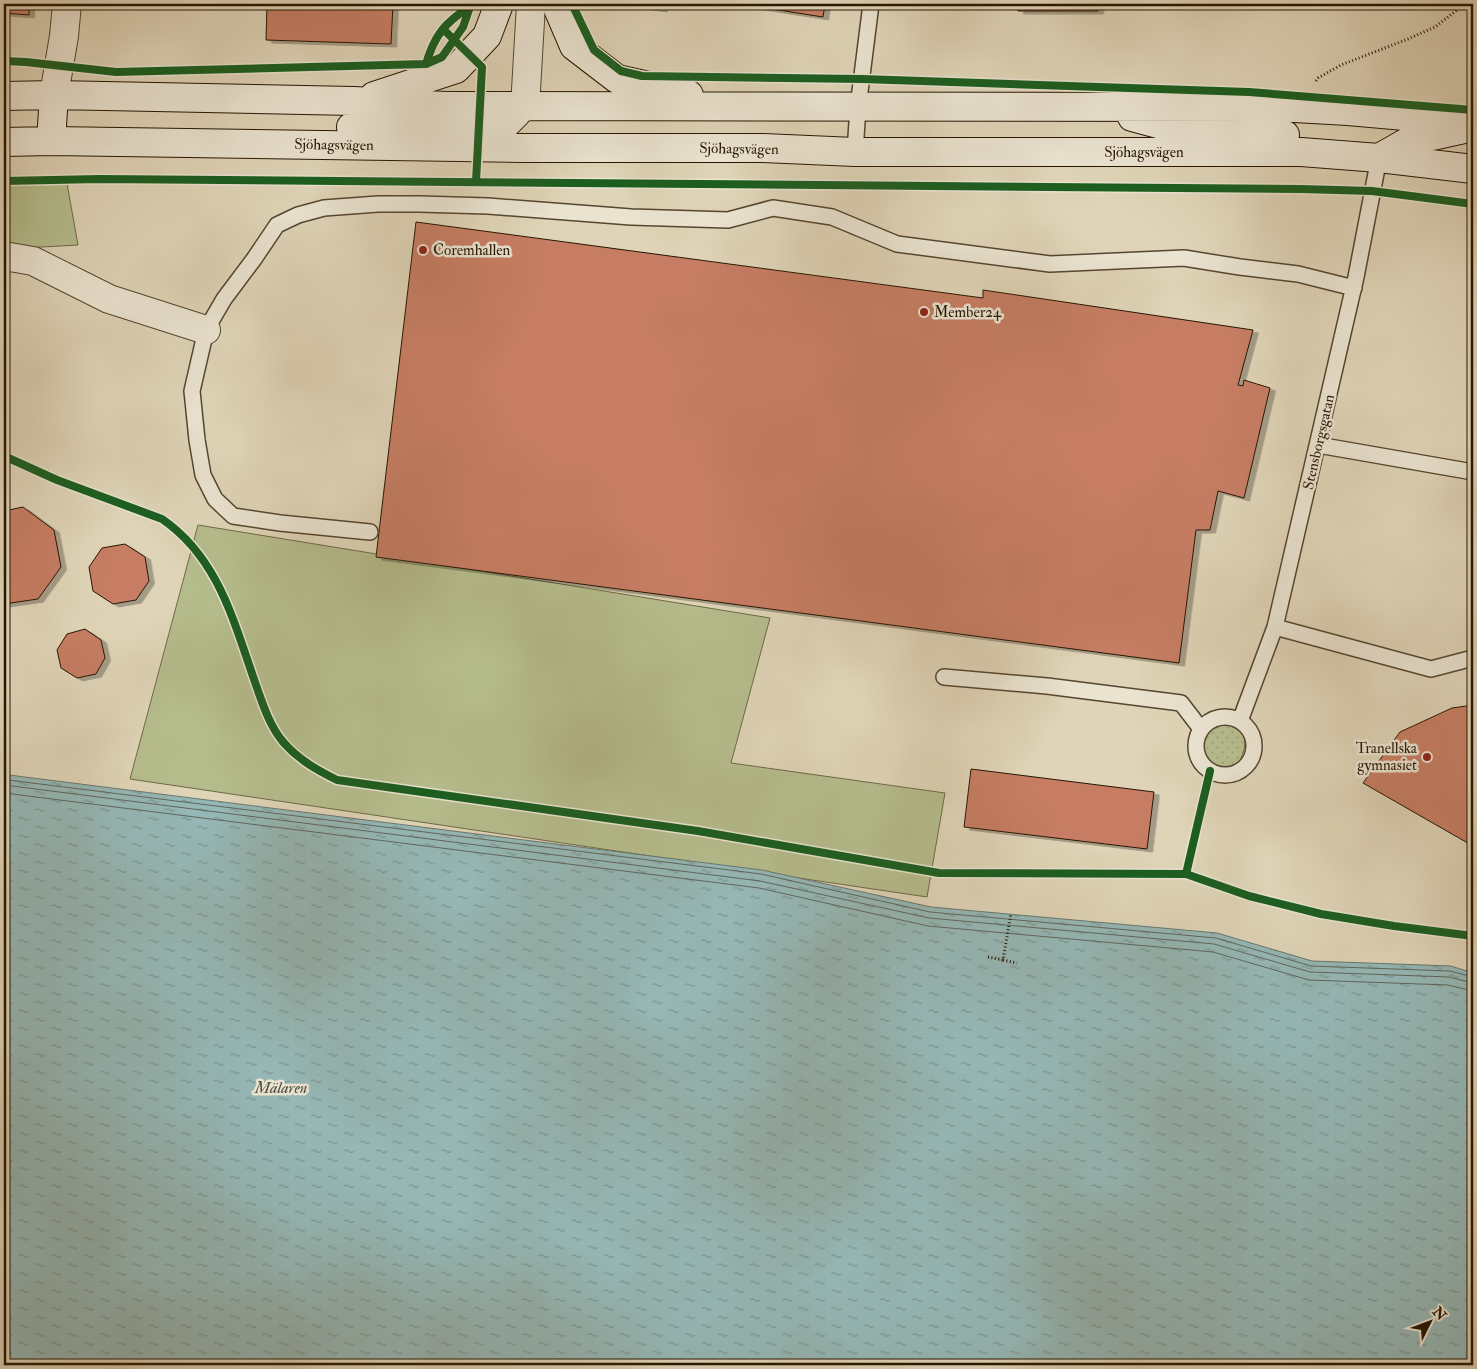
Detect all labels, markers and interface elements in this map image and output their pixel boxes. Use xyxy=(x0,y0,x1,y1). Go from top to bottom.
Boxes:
street label: Sjöhagsvägen xyxy=(294,135,374,155)
street label: Sjöhagsvägen xyxy=(699,139,779,159)
street label: Sjöhagsvägen xyxy=(1104,143,1184,162)
place label: Coremhallen xyxy=(433,241,511,260)
marker: Coremhallen xyxy=(417,244,429,256)
place label: Member24 xyxy=(934,303,1002,322)
marker: Member24 xyxy=(918,306,930,318)
street label: Stensborgsgatan xyxy=(1299,392,1339,492)
place label: Tranellska gymnasiet xyxy=(1356,739,1418,775)
marker: Tranellska gymnasiet xyxy=(1421,751,1433,763)
water label: Mälaren xyxy=(254,1078,307,1098)
north arrow xyxy=(1404,1296,1454,1346)
text: N xyxy=(1428,1303,1450,1324)

